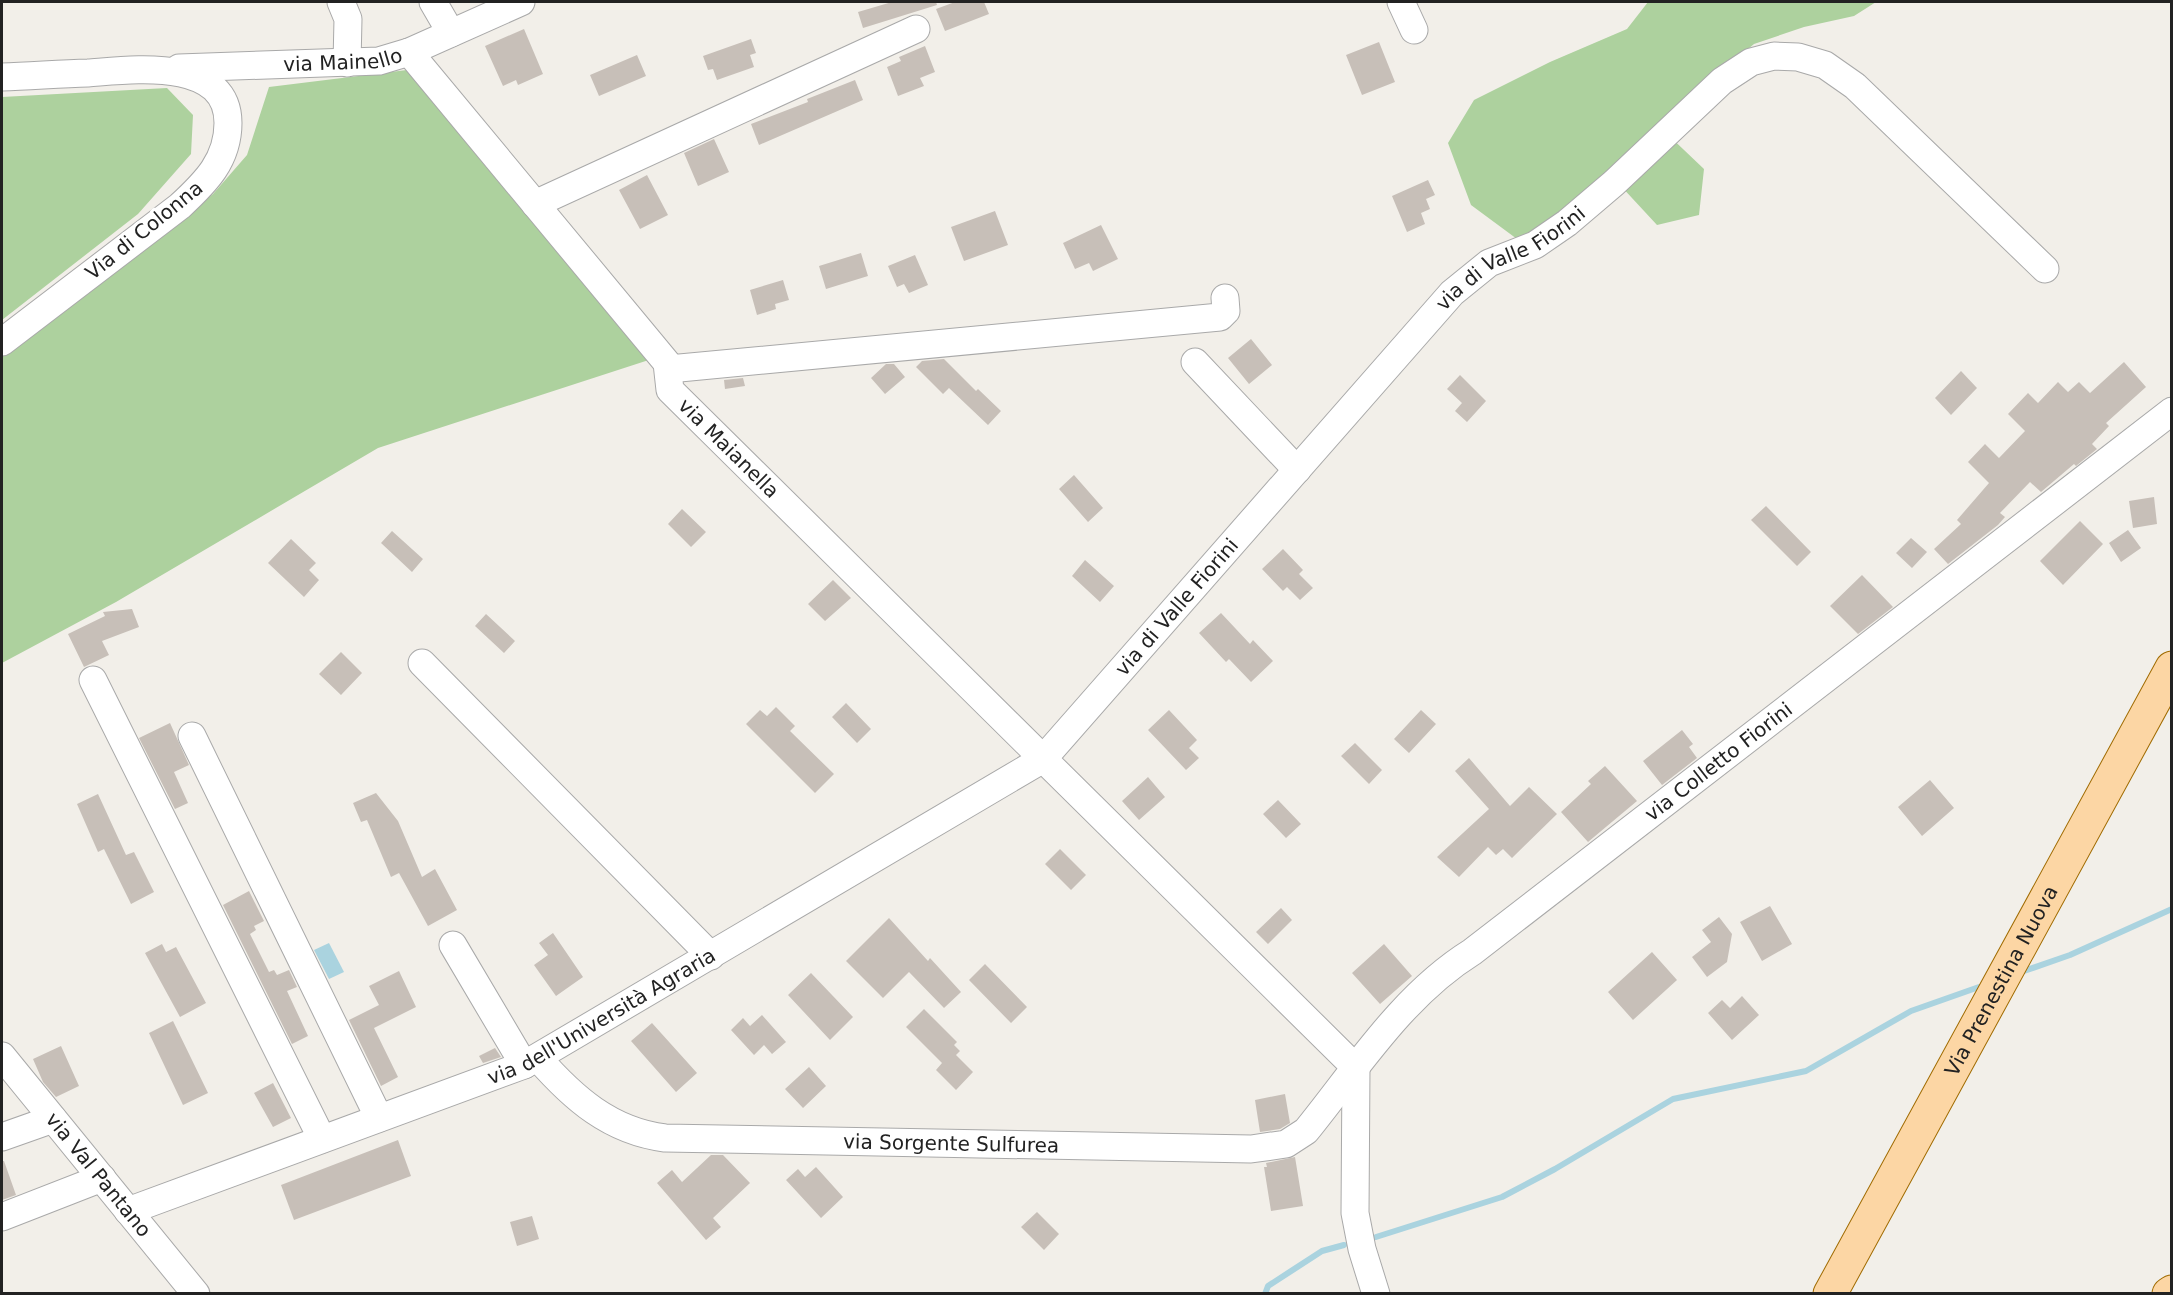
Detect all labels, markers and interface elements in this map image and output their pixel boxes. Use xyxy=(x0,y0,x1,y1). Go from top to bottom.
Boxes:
street label: via Mainello xyxy=(283,43,405,76)
street label: Via di Colonna xyxy=(81,175,207,285)
street label: via di Valle Fiorini xyxy=(1430,201,1590,315)
street label: via Maianella xyxy=(674,393,784,503)
street label: via di Valle Fiorini xyxy=(1110,533,1243,680)
street label: via Colletto Fiorini xyxy=(1640,697,1797,826)
street label: Via Prenestina Nuova xyxy=(1939,881,2063,1080)
street label: via dell'Università Agraria xyxy=(484,943,720,1089)
street label: via Val Pantano xyxy=(41,1108,156,1242)
street label: via Sorgente Sulfurea xyxy=(843,1129,1059,1157)

